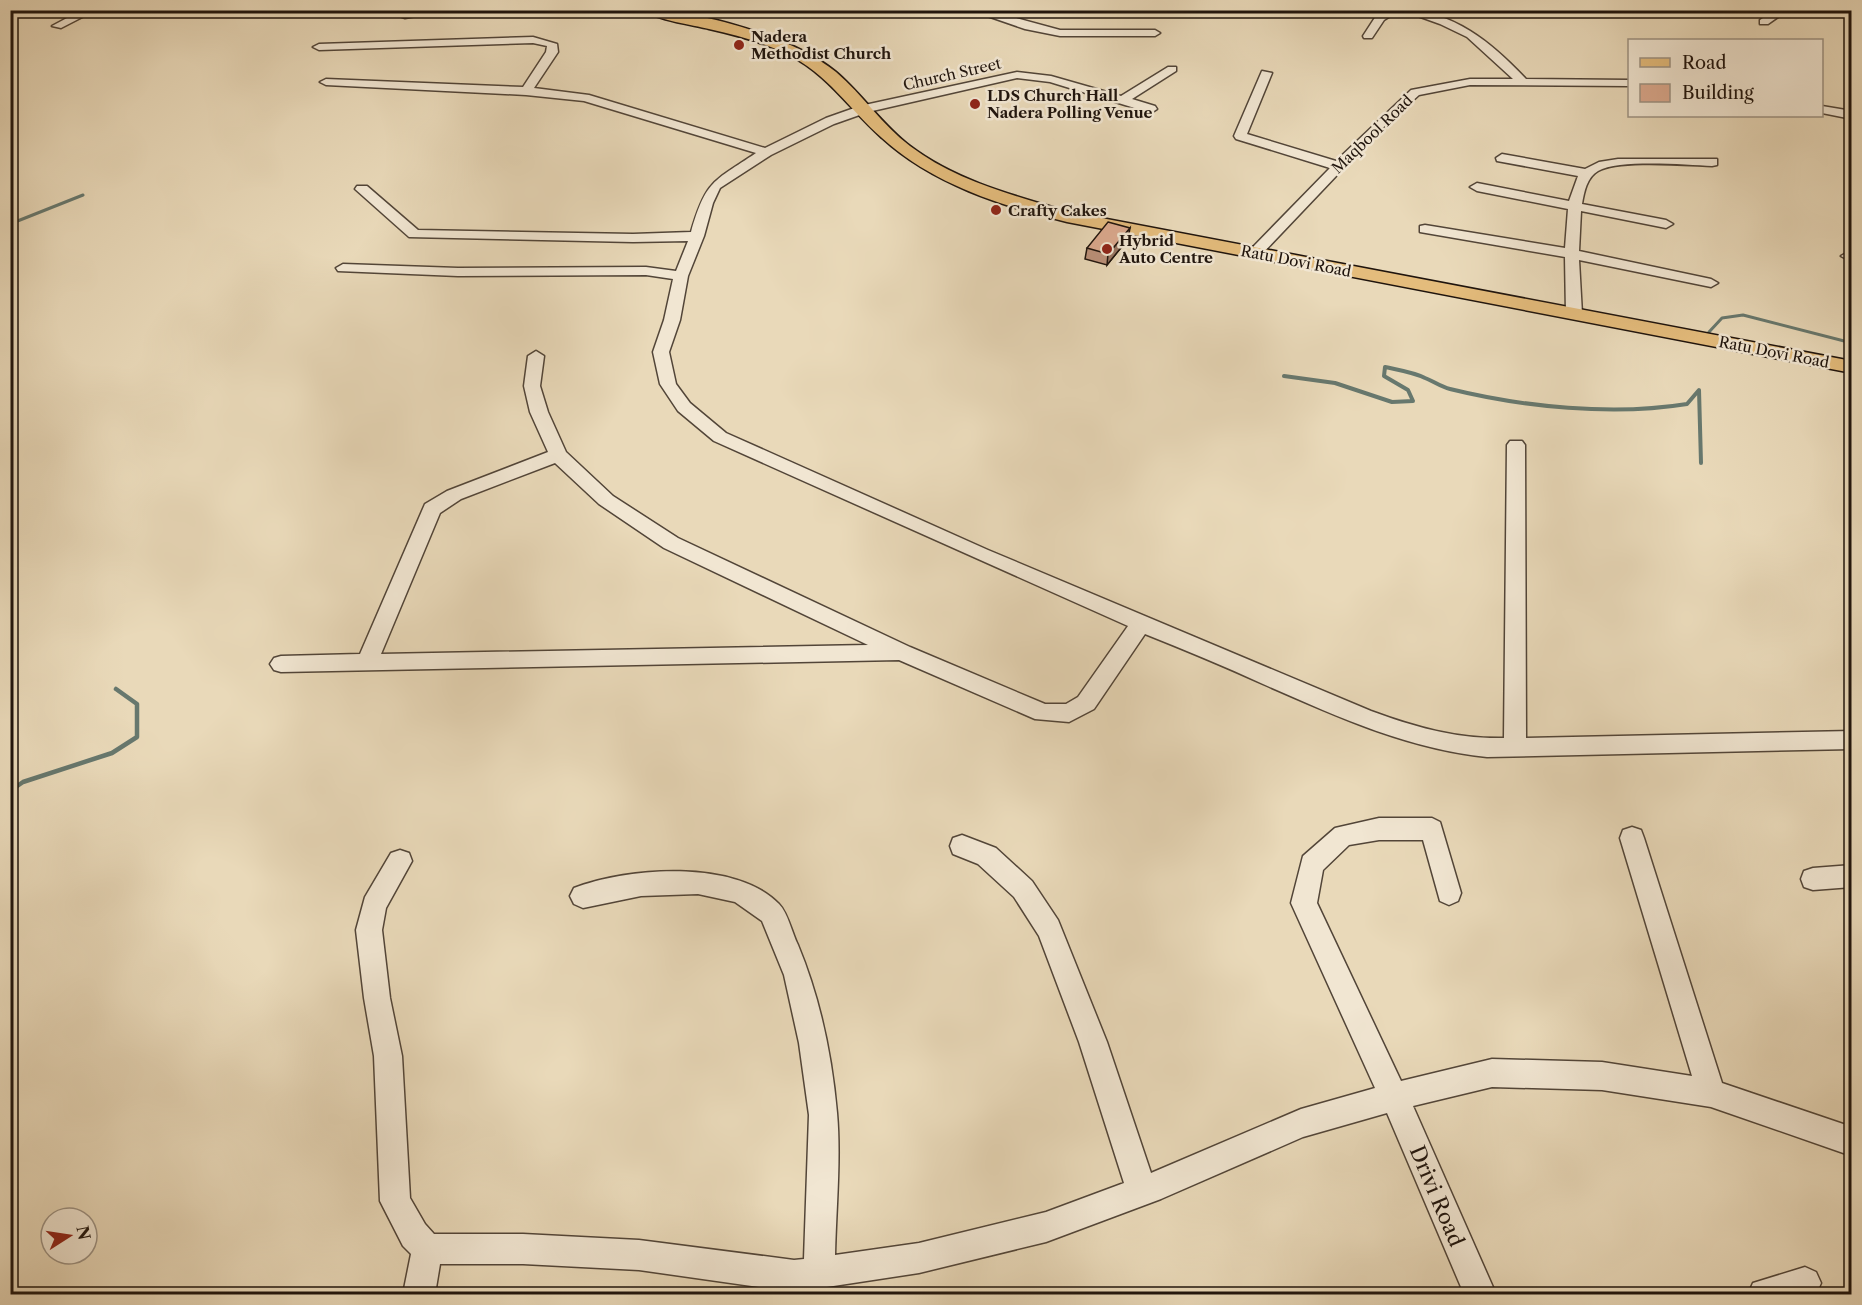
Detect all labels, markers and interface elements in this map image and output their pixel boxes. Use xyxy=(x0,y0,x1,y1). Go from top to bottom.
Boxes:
place label: Nadera Methodist Church xyxy=(751,27,892,63)
marker: Nadera Methodist Church xyxy=(732,38,746,52)
legend xyxy=(1628,39,1823,117)
text: Road xyxy=(1682,52,1727,74)
street label: Church Street xyxy=(901,53,1004,95)
text: Building xyxy=(1682,82,1754,104)
place label: LDS Church Hall Nadera Polling Venue xyxy=(987,86,1153,122)
street label: Maqbool Road xyxy=(1328,91,1416,177)
marker: LDS Church Hall Nadera Polling Venue xyxy=(968,97,982,111)
place label: Crafty Cakes xyxy=(1008,201,1107,220)
marker: Crafty Cakes xyxy=(989,203,1003,217)
place label: Hybrid Auto Centre xyxy=(1118,231,1213,267)
street label: Ratu Dovi Road xyxy=(1239,241,1353,281)
marker: Hybrid Auto Centre xyxy=(1100,242,1114,256)
street label: Ratu Dovi Road xyxy=(1717,332,1831,372)
street label: Drivi Road xyxy=(1405,1142,1470,1250)
north arrow xyxy=(39,1206,99,1266)
text: N xyxy=(72,1224,95,1242)

